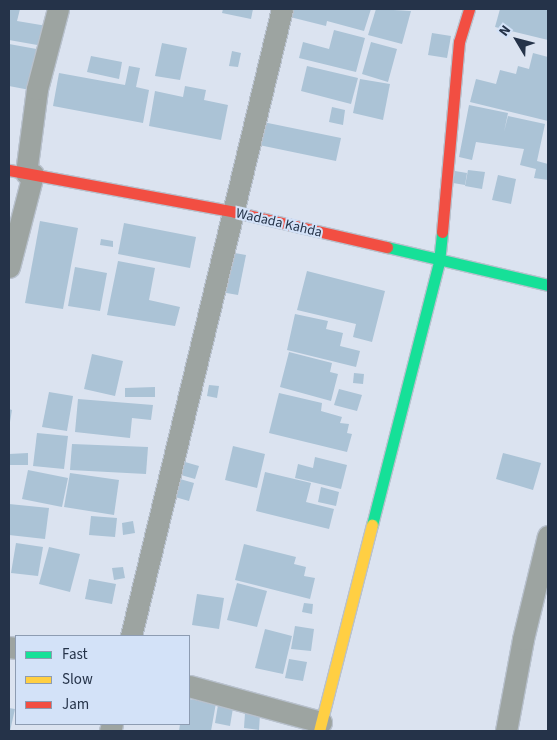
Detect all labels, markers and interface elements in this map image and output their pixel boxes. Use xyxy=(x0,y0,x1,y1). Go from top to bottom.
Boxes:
north arrow xyxy=(492,15,542,65)
text: N xyxy=(494,21,516,41)
street label: Wadada Kahda xyxy=(234,205,324,241)
legend xyxy=(15,635,190,725)
text: Fast xyxy=(62,644,88,665)
text: Slow xyxy=(62,669,93,690)
text: Jam xyxy=(62,694,89,715)

